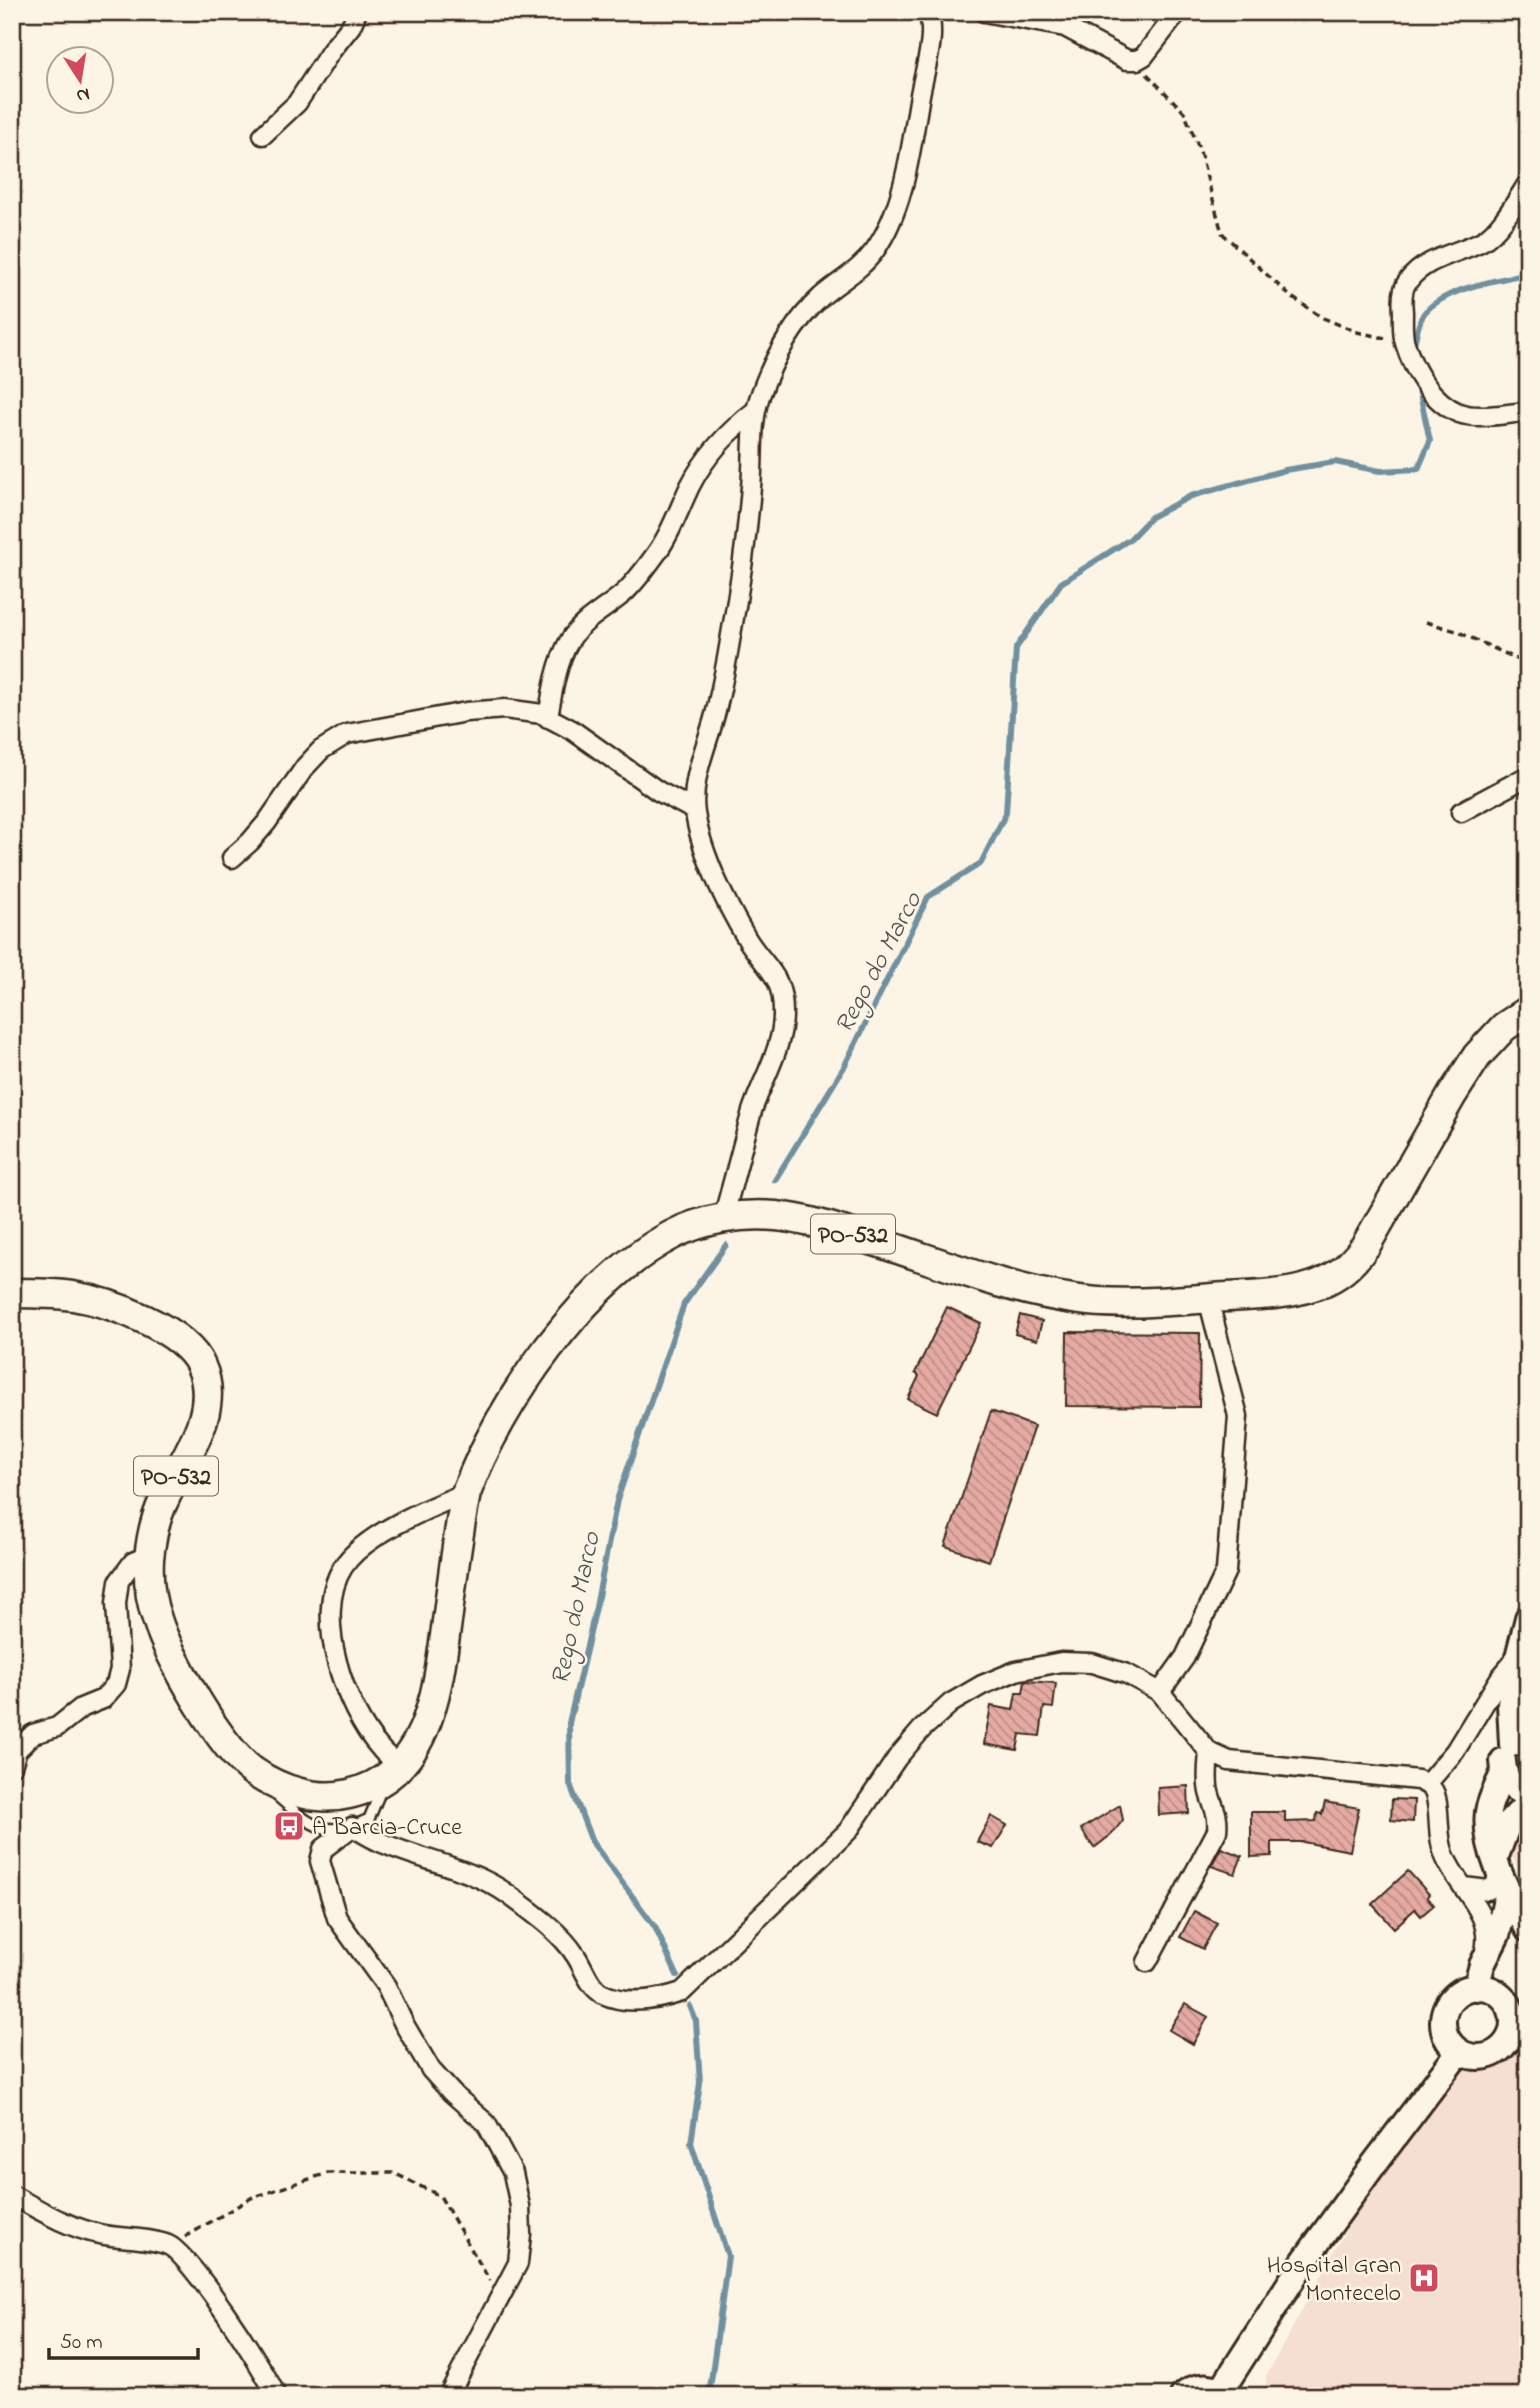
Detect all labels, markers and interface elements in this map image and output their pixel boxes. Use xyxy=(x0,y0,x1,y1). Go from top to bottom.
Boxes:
north arrow xyxy=(46,46,116,116)
text: N xyxy=(74,80,92,109)
water label: Rego do Marco xyxy=(826,885,934,1041)
road number: PO-532 xyxy=(811,1214,895,1254)
road number: PO-532 xyxy=(134,1456,218,1496)
water label: Rego do Marco xyxy=(542,1527,612,1689)
bus stop icon: A Barcia-Cruce xyxy=(272,1809,306,1843)
place label: A Barcia-Cruce xyxy=(312,1811,462,1846)
place label: Hospital Gran Montecelo xyxy=(1267,2249,1401,2312)
hospital icon: Hospital Gran Montecelo xyxy=(1407,2261,1441,2295)
scale bar xyxy=(49,2317,198,2361)
text: 50 m xyxy=(60,2328,103,2358)

